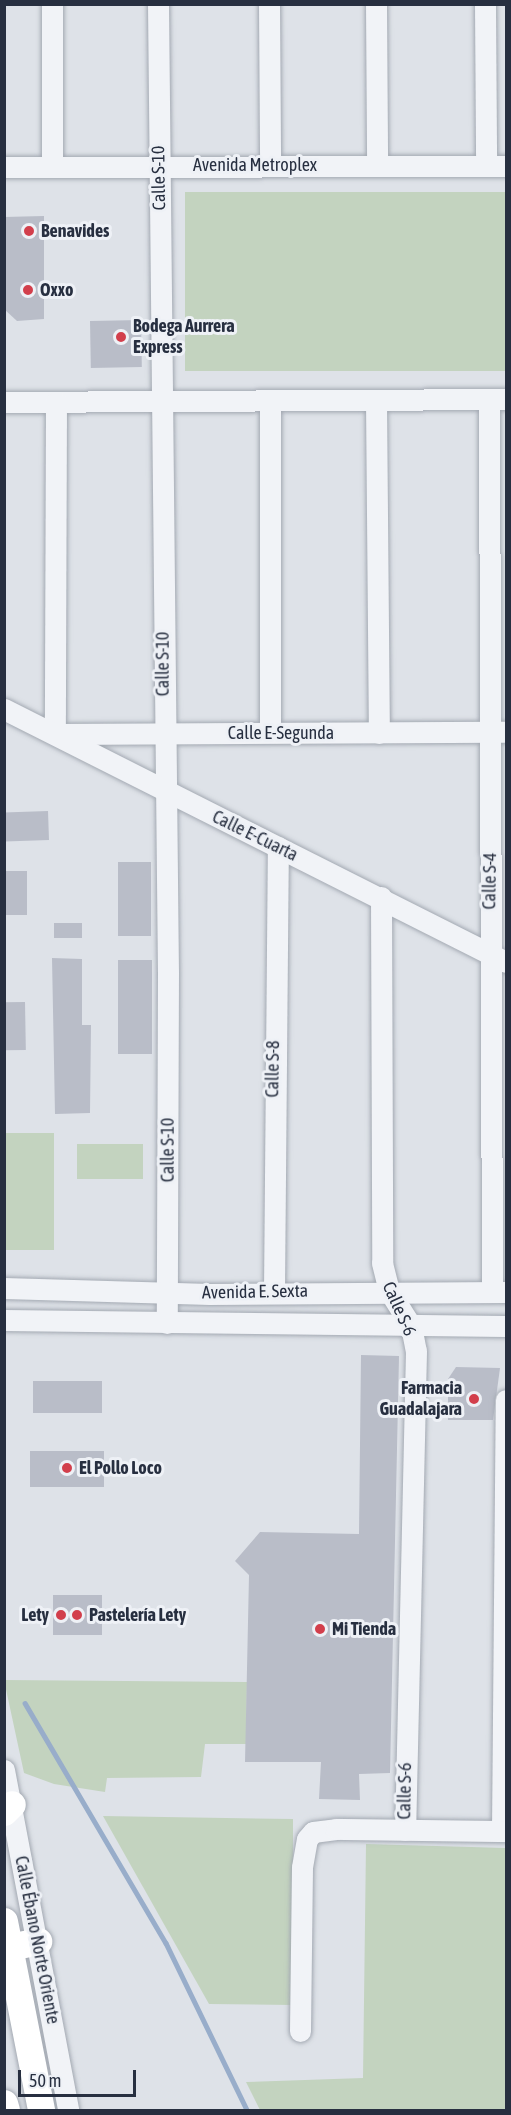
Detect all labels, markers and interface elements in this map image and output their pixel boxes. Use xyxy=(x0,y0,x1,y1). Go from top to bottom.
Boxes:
street label: Calle S-10 xyxy=(148,146,170,210)
street label: Avenida Metroplex xyxy=(193,154,317,176)
place label: Benavides xyxy=(41,220,109,242)
marker: Benavides xyxy=(22,224,36,238)
place label: Oxxo xyxy=(40,279,73,301)
marker: Oxxo xyxy=(21,283,35,297)
place label: Bodega Aurrera Express xyxy=(133,316,235,358)
marker: Bodega Aurrera Express xyxy=(114,330,128,344)
street label: Calle S-10 xyxy=(152,632,174,696)
street label: Calle E-Segunda xyxy=(228,722,334,744)
street label: Calle E-Cuarta xyxy=(209,806,301,866)
street label: Calle S-4 xyxy=(479,852,501,910)
street label: Calle S-8 xyxy=(262,1040,284,1098)
street label: Calle S-10 xyxy=(157,1118,179,1182)
street label: Calle S-6 xyxy=(378,1279,420,1339)
street label: Avenida E. Sexta xyxy=(202,1280,308,1304)
place label: Farmacia Guadalajara xyxy=(380,1378,462,1420)
marker: Farmacia Guadalajara xyxy=(467,1392,481,1406)
place label: El Pollo Loco xyxy=(79,1457,162,1479)
marker: El Pollo Loco xyxy=(60,1461,74,1475)
place label: Lety xyxy=(21,1604,49,1626)
place label: Pastelería Lety xyxy=(89,1604,186,1626)
marker: Lety xyxy=(54,1608,68,1622)
marker: Pastelería Lety xyxy=(70,1608,84,1622)
place label: Mi Tienda xyxy=(332,1618,396,1640)
marker: Mi Tienda xyxy=(313,1622,327,1636)
street label: Calle S-6 xyxy=(394,1762,416,1820)
street label: Calle Ébano Norte Oriente xyxy=(10,1854,64,2026)
scale bar xyxy=(21,2058,140,2096)
text: 50 m xyxy=(29,2070,61,2091)

